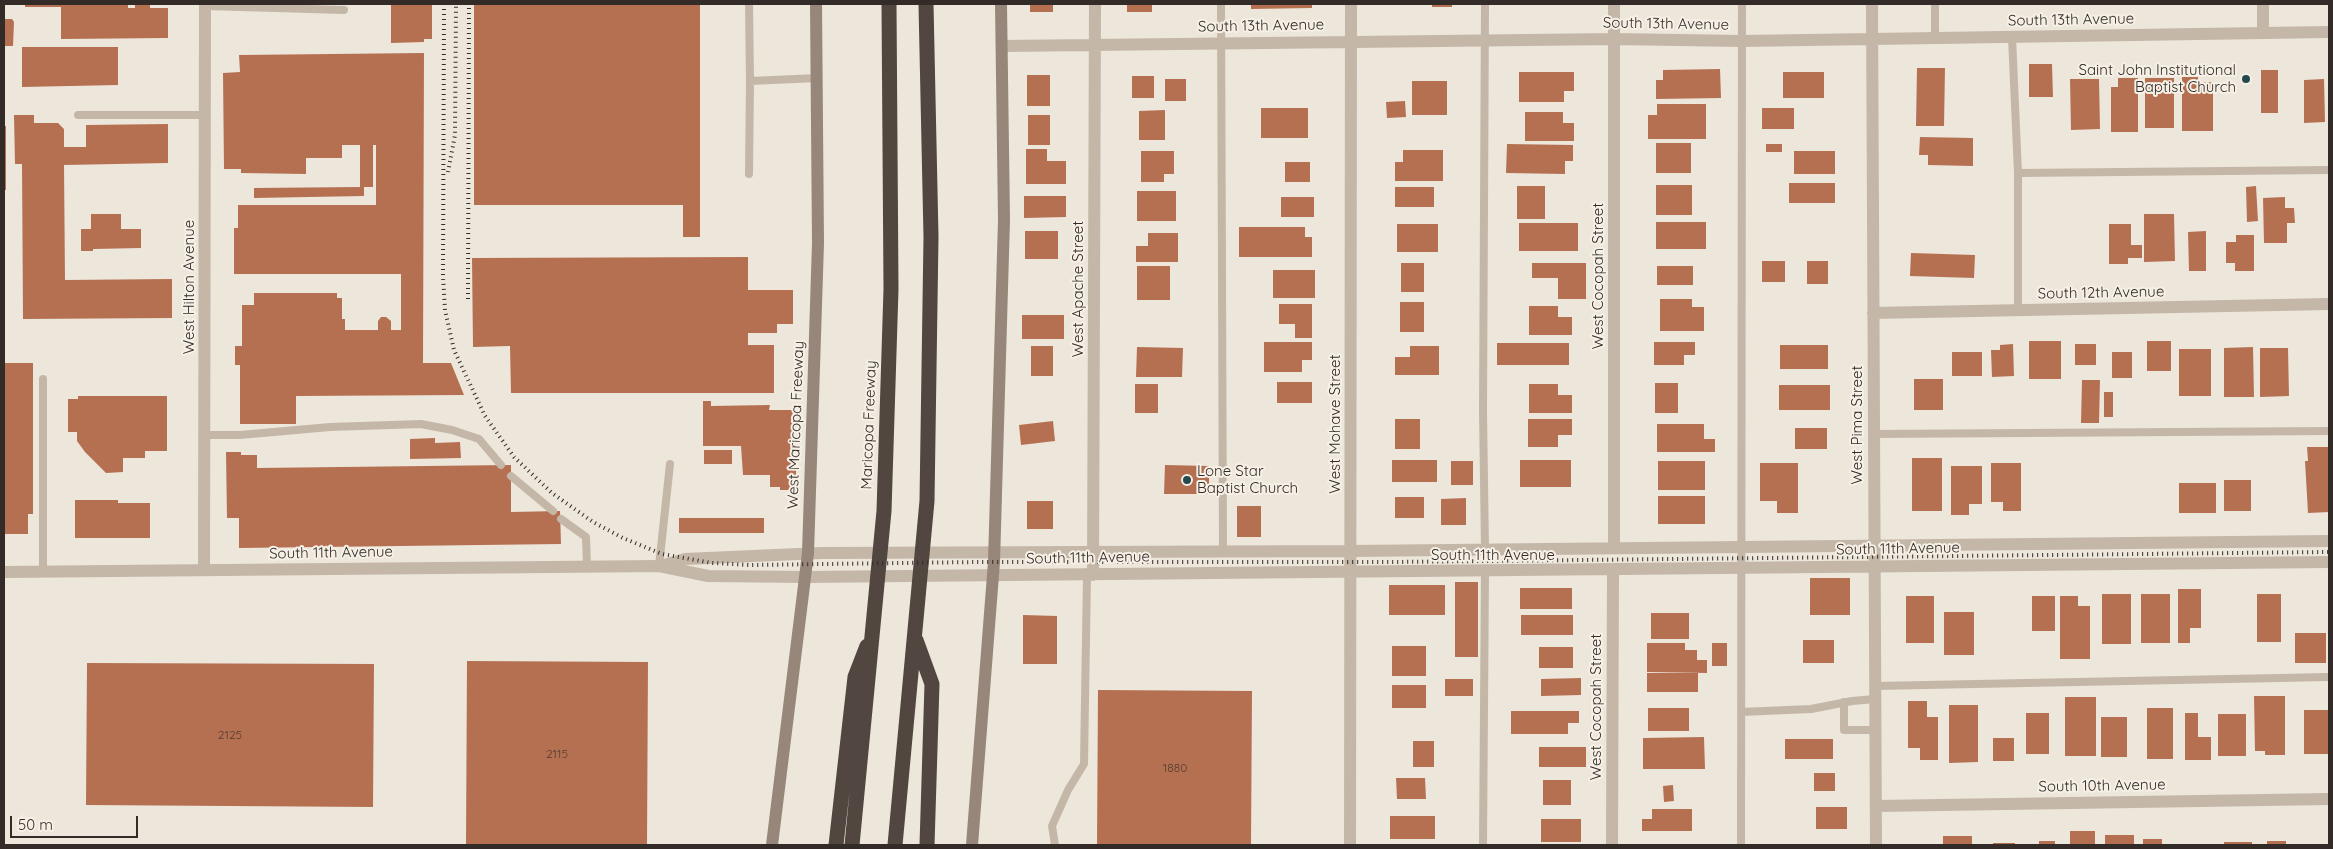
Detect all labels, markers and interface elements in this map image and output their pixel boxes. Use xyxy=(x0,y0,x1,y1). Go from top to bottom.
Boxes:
street label: South 13th Avenue xyxy=(2008,10,2134,30)
street label: South 13th Avenue xyxy=(1603,14,1729,34)
street label: South 13th Avenue xyxy=(1198,16,1324,36)
place label: Saint John Institutional Baptist Church xyxy=(2079,61,2236,96)
marker: Saint John Institutional Baptist Church xyxy=(2240,73,2252,85)
street label: West Cocopah Street xyxy=(1589,203,1607,349)
street label: West Hilton Avenue xyxy=(180,220,198,354)
street label: West Apache Street xyxy=(1069,221,1087,357)
street label: South 12th Avenue xyxy=(2038,283,2164,303)
street label: West Maricopa Freeway xyxy=(784,341,808,509)
street label: West Mohave Street xyxy=(1326,354,1344,494)
street label: Maricopa Freeway xyxy=(858,360,880,490)
street label: West Pima Street xyxy=(1848,366,1866,484)
place label: Lone Star Baptist Church xyxy=(1197,462,1298,497)
marker: Lone Star Baptist Church xyxy=(1181,474,1193,486)
street label: South 11th Avenue xyxy=(1836,539,1960,559)
street label: South 11th Avenue xyxy=(269,543,393,563)
street label: South 11th Avenue xyxy=(1431,546,1555,564)
street label: South 11th Avenue xyxy=(1026,548,1150,568)
street label: West Cocopah Street xyxy=(1587,634,1605,780)
house number: 2125 xyxy=(218,728,242,742)
house number: 2115 xyxy=(546,747,568,761)
house number: 1880 xyxy=(1163,761,1187,775)
street label: South 10th Avenue xyxy=(2038,776,2166,796)
scale bar xyxy=(12,806,140,838)
text: 50 m xyxy=(18,815,53,834)

